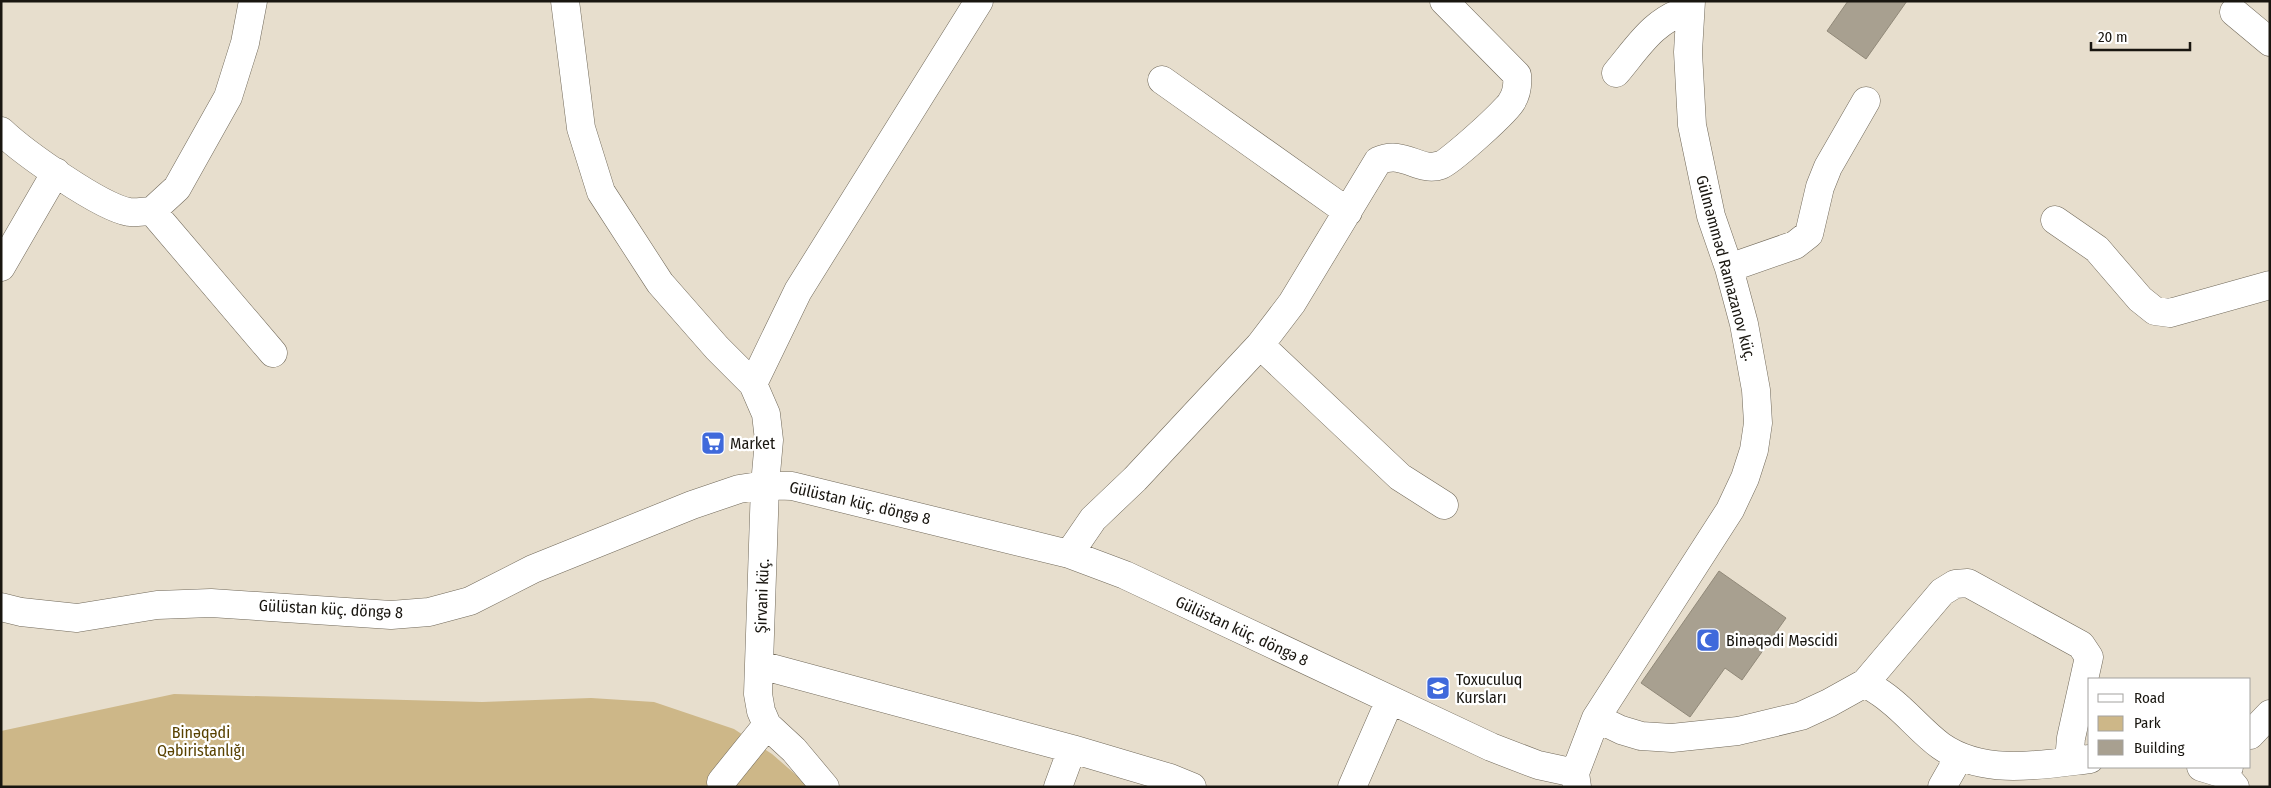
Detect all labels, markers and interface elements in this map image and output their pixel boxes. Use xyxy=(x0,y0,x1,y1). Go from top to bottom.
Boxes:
scale bar xyxy=(2091,20,2190,52)
text: 20 m xyxy=(2098,28,2128,46)
street label: Gülməmməd Ramazanov küç. xyxy=(1692,173,1760,363)
supermarket icon: Market xyxy=(700,430,726,456)
place label: Market xyxy=(730,434,776,453)
street label: Gülüstan küç. döngə 8 xyxy=(787,477,933,529)
street label: Şirvani küç. xyxy=(751,558,773,634)
street label: Gülüstan küç. döngə 8 xyxy=(1173,592,1311,670)
street label: Gülüstan küç. döngə 8 xyxy=(258,596,404,622)
mosque icon: Binəqədi Məscidi xyxy=(1695,627,1721,653)
place label: Binəqədi Məscidi xyxy=(1726,631,1838,650)
place label: Toxuculuq Kursları xyxy=(1456,670,1522,707)
school or university icon: Toxuculuq Kursları xyxy=(1425,675,1451,701)
legend xyxy=(2088,678,2251,768)
text: Road xyxy=(2134,689,2165,707)
text: Park xyxy=(2134,714,2161,732)
park label: Binəqədi Qəbiristanlığı xyxy=(157,723,245,760)
text: Building xyxy=(2134,739,2185,757)

